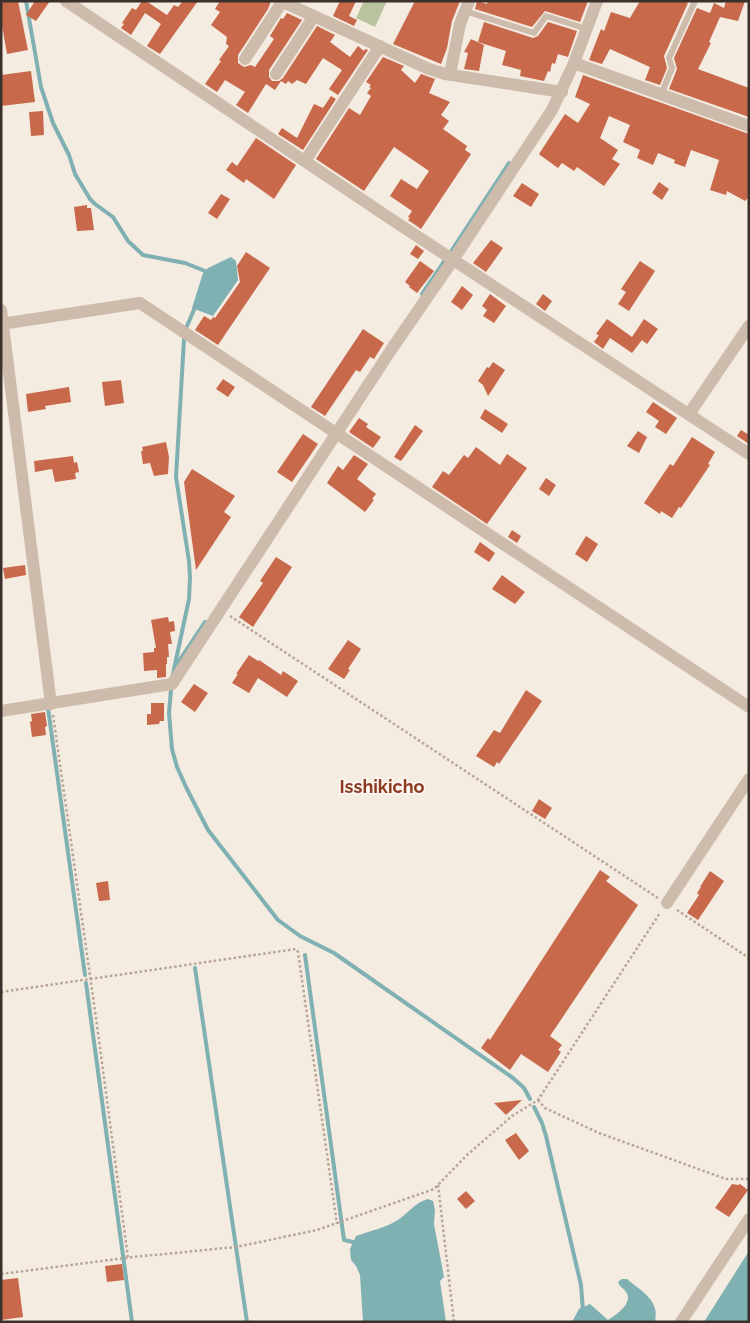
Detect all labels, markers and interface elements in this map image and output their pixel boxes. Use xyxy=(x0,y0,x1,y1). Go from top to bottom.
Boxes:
district label: Isshikicho xyxy=(340,776,425,797)

